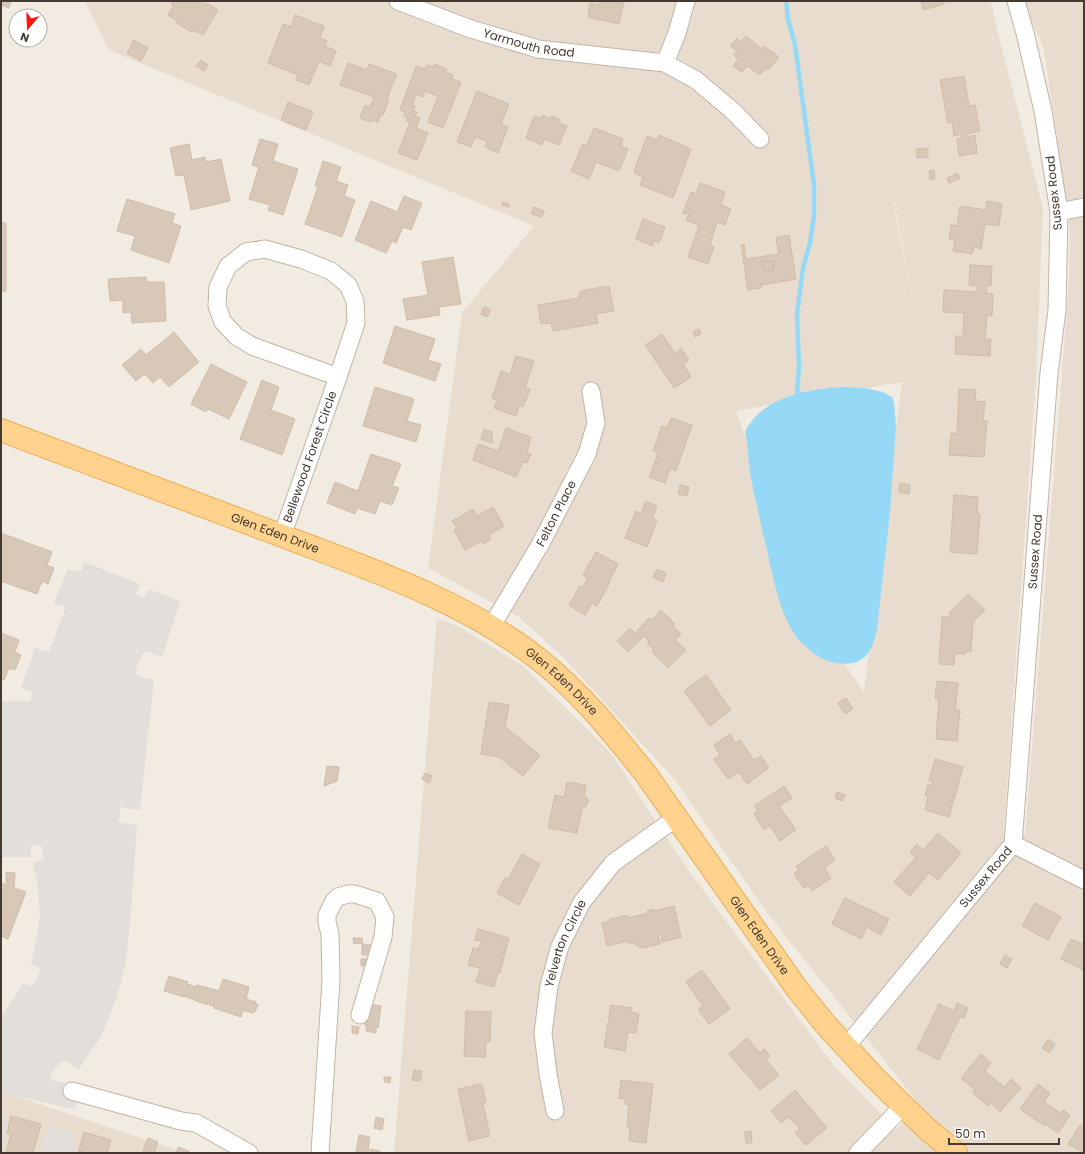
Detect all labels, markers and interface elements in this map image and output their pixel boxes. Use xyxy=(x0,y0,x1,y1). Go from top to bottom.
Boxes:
north arrow xyxy=(8,8,48,48)
street label: Yarmouth Road xyxy=(481,24,576,61)
text: N xyxy=(18,29,31,46)
street label: Sussex Road xyxy=(1041,155,1066,231)
street label: Bellewood Forest Circle xyxy=(278,388,340,525)
street label: Felton Place xyxy=(532,477,580,549)
street label: Glen Eden Drive xyxy=(229,508,322,557)
street label: Sussex Road xyxy=(1024,514,1046,590)
street label: Glen Eden Drive xyxy=(522,643,602,719)
street label: Sussex Road xyxy=(955,842,1016,911)
street label: Glen Eden Drive xyxy=(726,892,794,978)
street label: Yelverton Circle xyxy=(540,896,590,989)
scale bar xyxy=(949,1120,1059,1146)
text: 50 m xyxy=(955,1125,986,1142)

